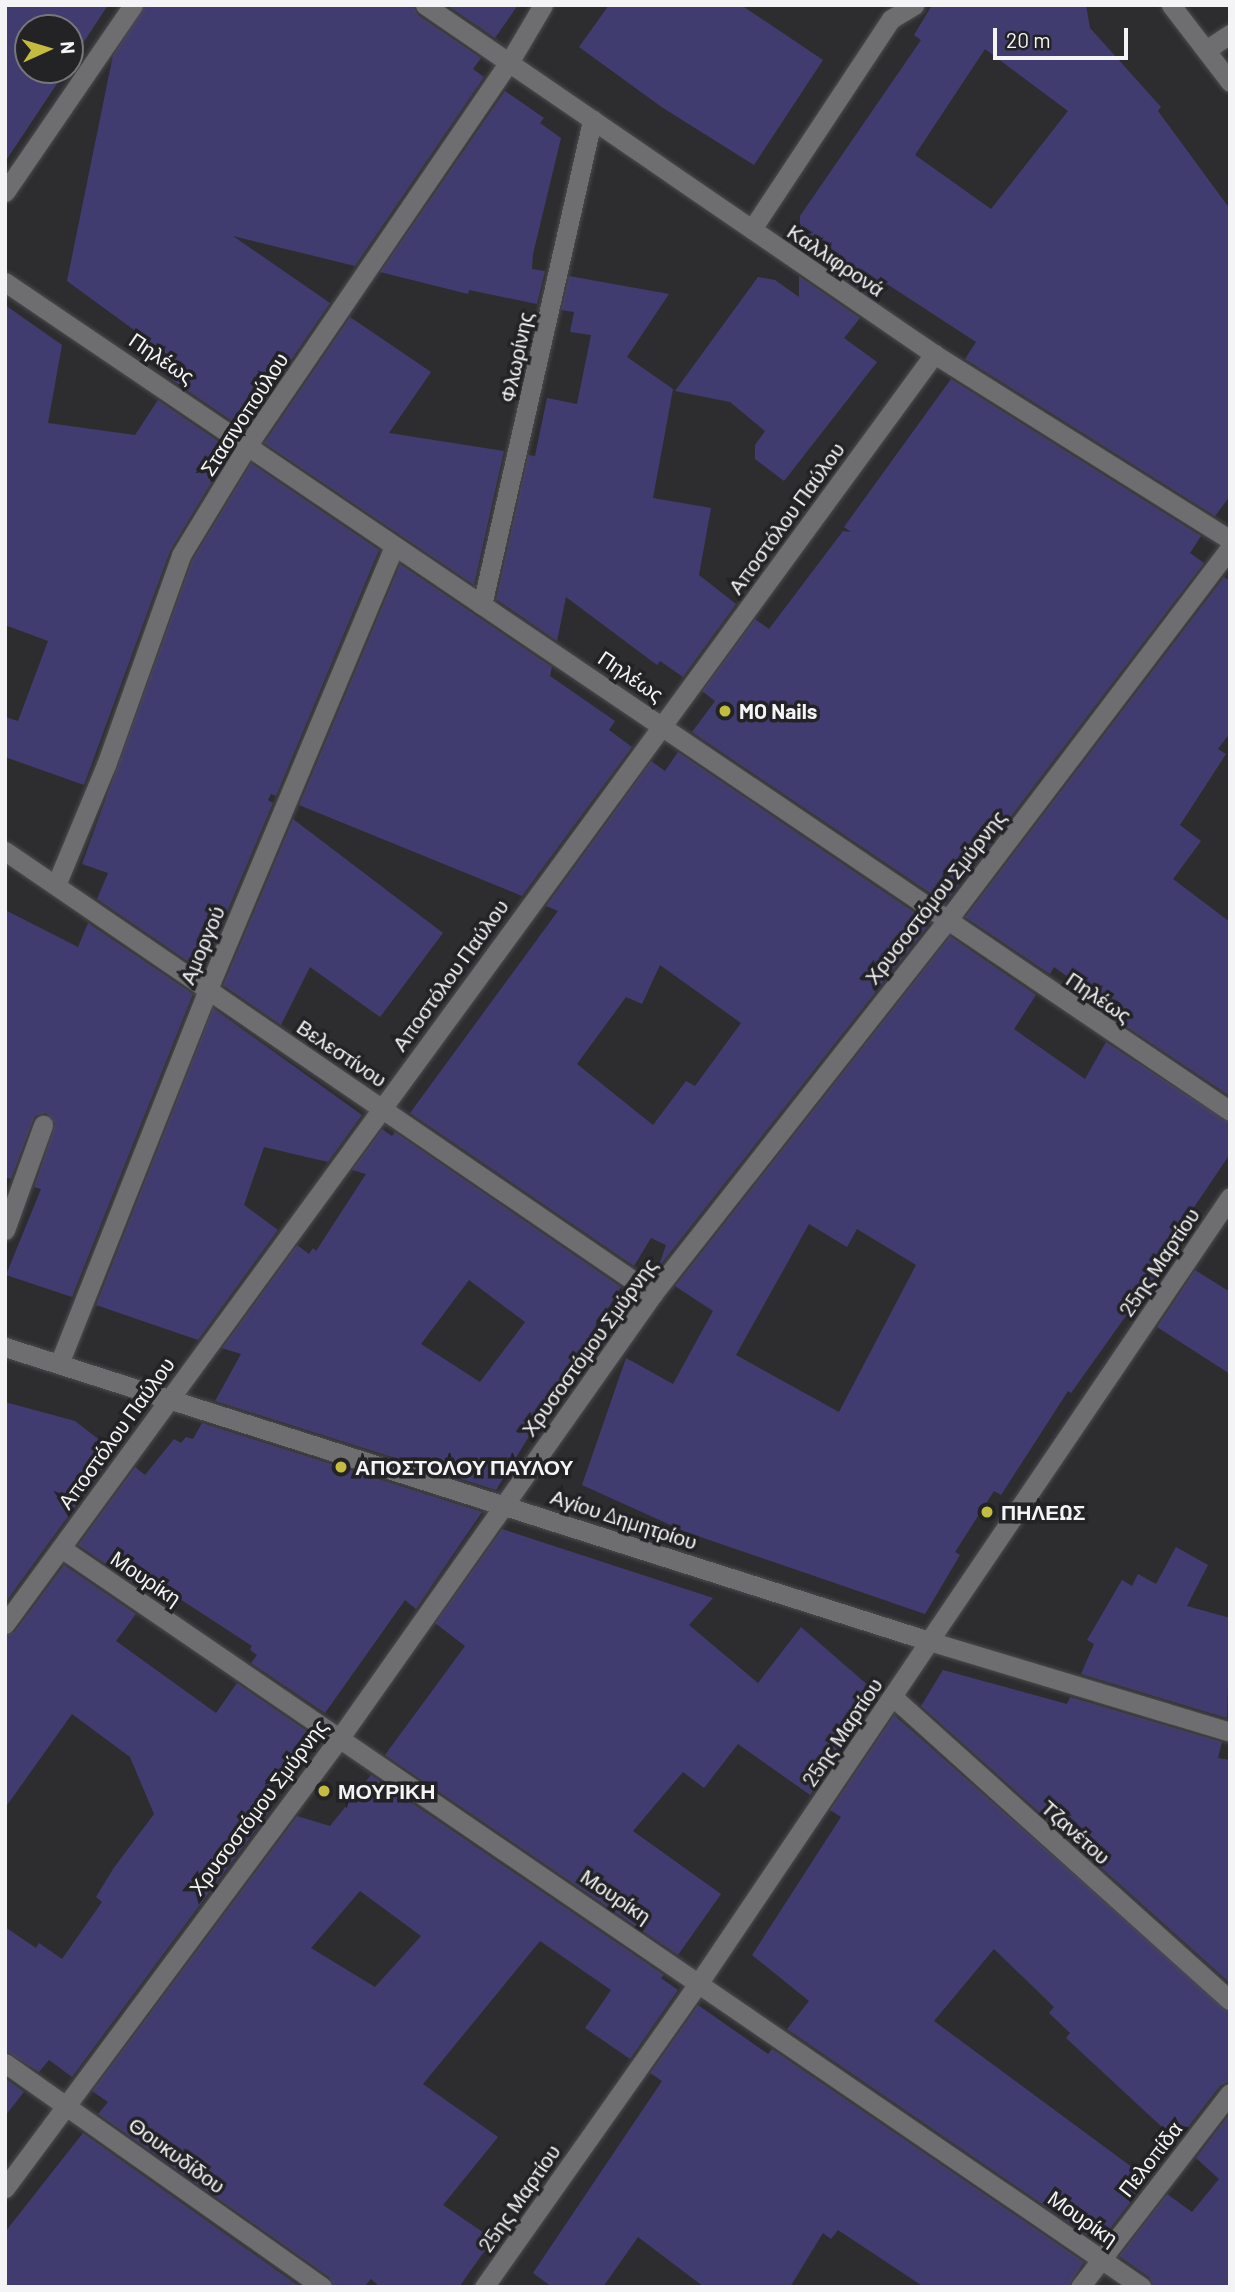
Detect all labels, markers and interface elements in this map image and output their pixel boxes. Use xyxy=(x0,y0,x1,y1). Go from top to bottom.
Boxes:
north arrow xyxy=(14,14,84,84)
scale bar xyxy=(997,14,1132,58)
text: 20 m xyxy=(1006,27,1051,52)
text: N xyxy=(57,41,80,55)
street label: Καλλιφρονά xyxy=(783,218,889,302)
street label: Φλωρίνης xyxy=(494,309,538,405)
street label: Πηλέως xyxy=(125,327,199,389)
street label: Στασινοπούλου xyxy=(195,348,293,480)
street label: Αποστόλου Παύλου xyxy=(722,437,850,599)
street label: Πηλέως xyxy=(594,645,668,707)
place label: MO Nails xyxy=(739,698,817,724)
marker: MO Nails xyxy=(717,703,733,719)
street label: Χρυσοστόμου Σμύρνης xyxy=(859,805,1011,989)
street label: Αποστόλου Παύλου xyxy=(386,894,514,1056)
street label: Αμοργού xyxy=(174,902,230,988)
street label: Πηλέως xyxy=(1062,966,1136,1028)
street label: Βελεστίνου xyxy=(292,1014,392,1092)
street label: 25ης Μαρτίου xyxy=(1113,1203,1205,1321)
street label: Χρυσοστόμου Σμύρνης xyxy=(516,1253,662,1441)
street label: Αποστόλου Παύλου xyxy=(52,1352,180,1514)
place label: ΑΠΟΣΤΟΛΟΥ ΠΑΥΛΟΥ xyxy=(355,1454,574,1480)
marker: ΑΠΟΣΤΟΛΟΥ ΠΑΥΛΟΥ xyxy=(333,1459,349,1475)
street label: Αγίου Δημητρίου xyxy=(548,1483,700,1555)
place label: ΠΗΛΕΩΣ xyxy=(1001,1499,1085,1525)
marker: ΠΗΛΕΩΣ xyxy=(979,1504,995,1520)
street label: Μουρίκη xyxy=(106,1545,186,1611)
street label: 25ης Μαρτίου xyxy=(796,1673,888,1791)
street label: Χρυσοστόμου Σμύρνης xyxy=(184,1714,332,1900)
place label: ΜΟΥΡΙΚΗ xyxy=(338,1778,435,1804)
marker: ΜΟΥΡΙΚΗ xyxy=(316,1783,332,1799)
street label: Τζανέτου xyxy=(1036,1795,1116,1869)
street label: Μουρίκη xyxy=(576,1863,656,1929)
street label: Θουκυδίδου xyxy=(124,2112,230,2198)
street label: Πελοπίδα xyxy=(1113,2116,1187,2202)
street label: 25ης Μαρτίου xyxy=(473,2139,565,2257)
street label: Μουρίκη xyxy=(1043,2185,1123,2251)

